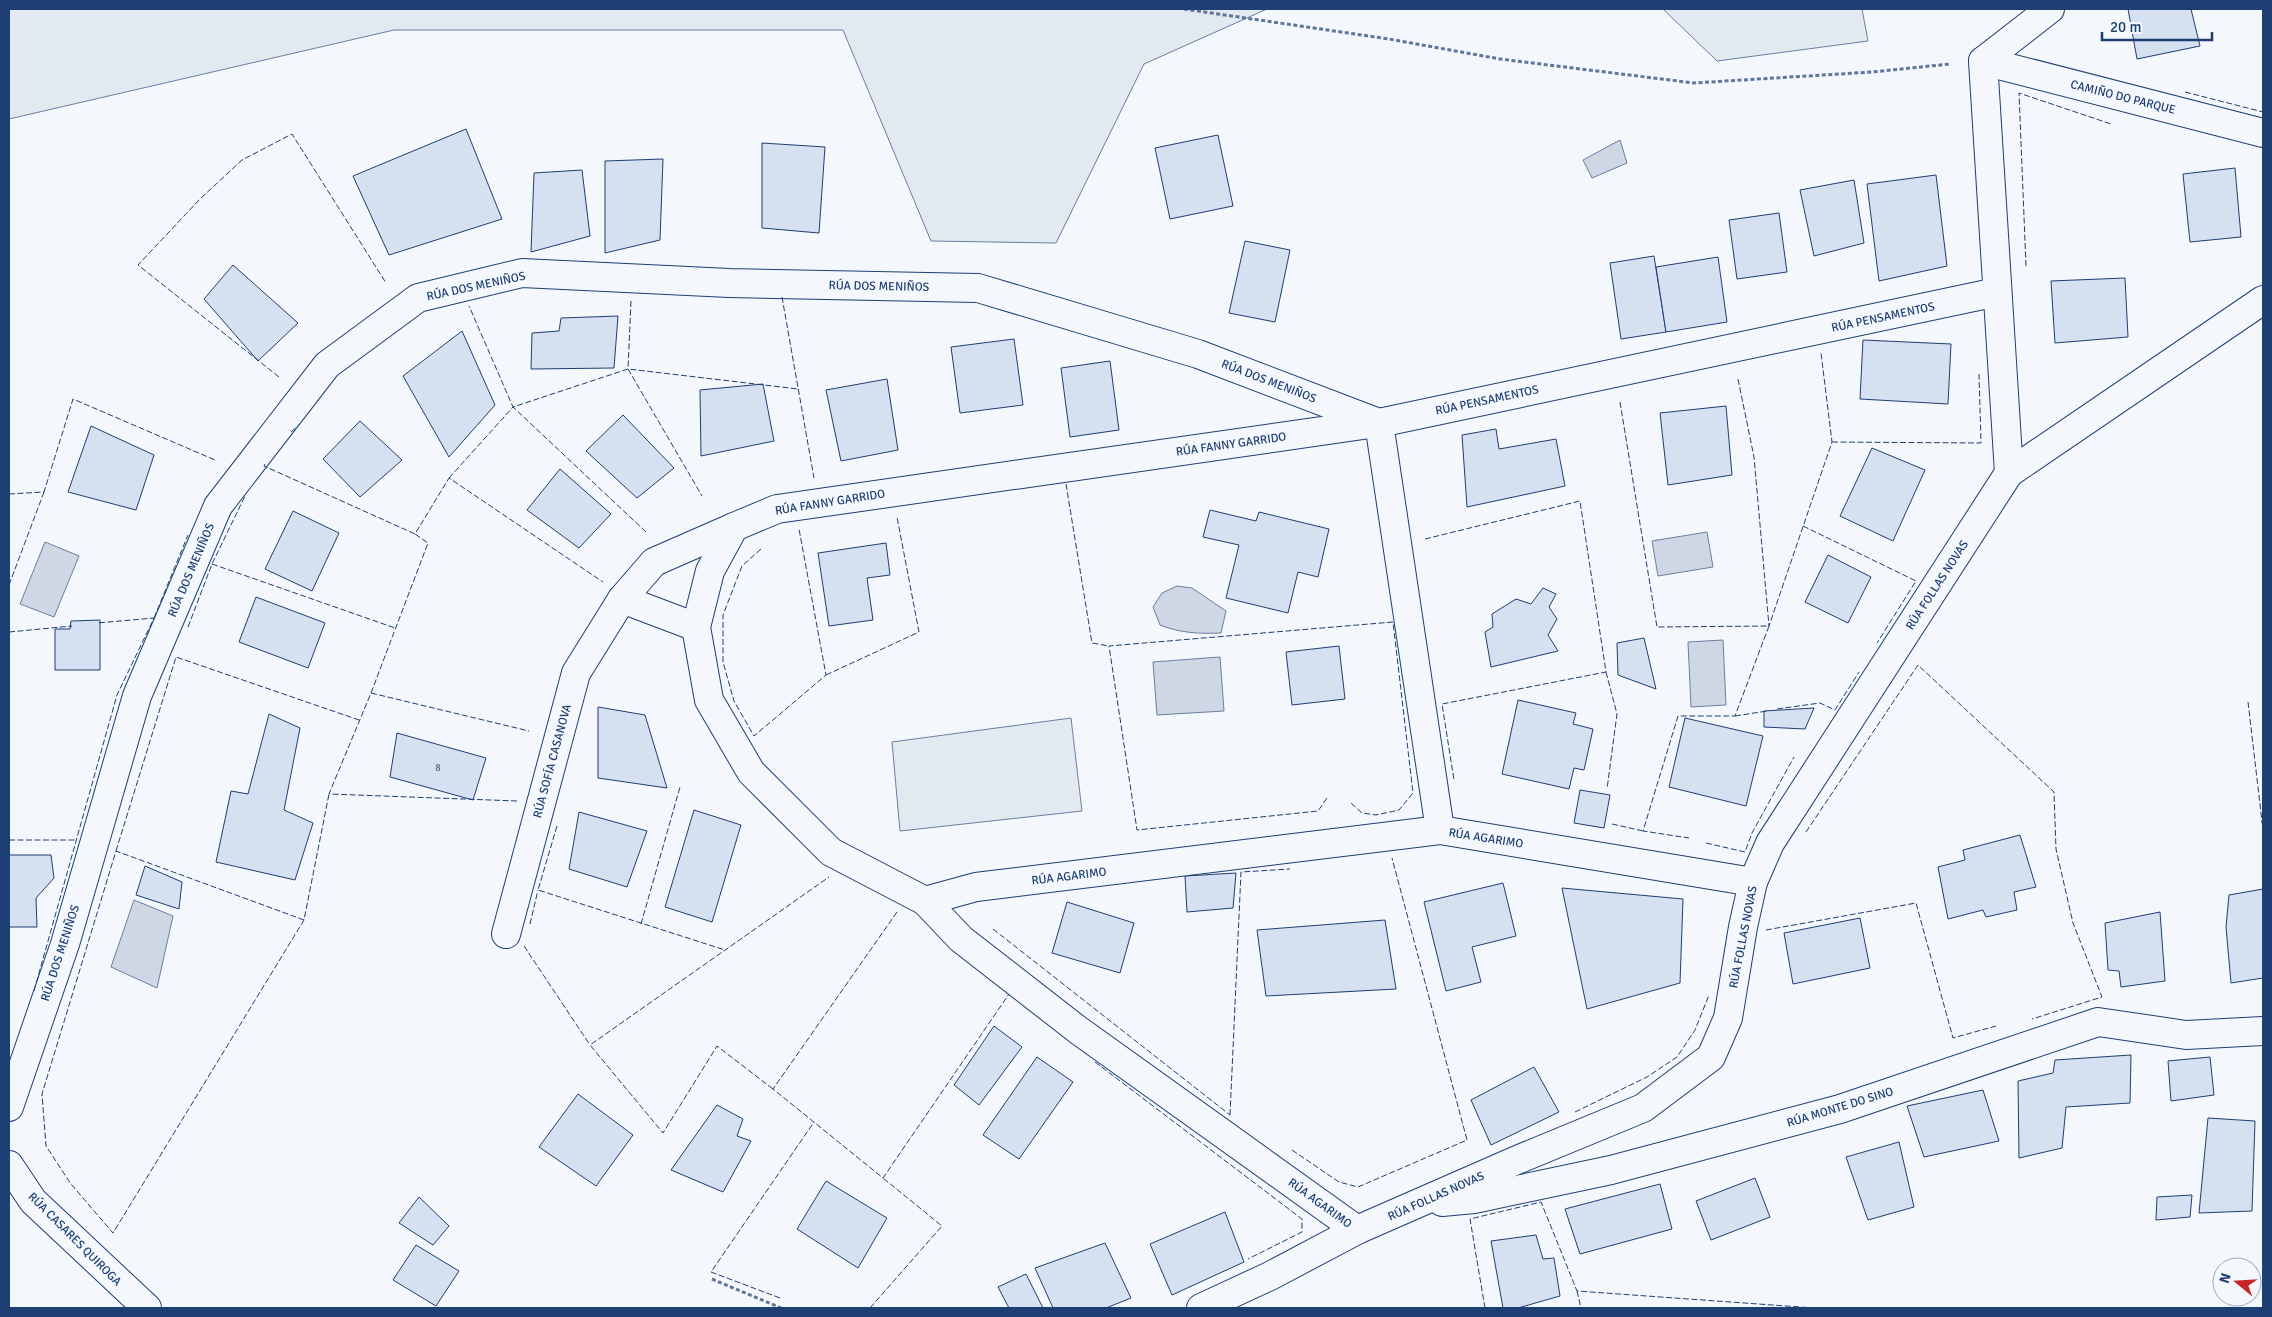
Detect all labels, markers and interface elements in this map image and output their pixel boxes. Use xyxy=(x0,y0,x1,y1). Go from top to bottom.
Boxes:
scale bar xyxy=(2102,10,2212,42)
text: 20 m xyxy=(2110,18,2141,36)
street label: CAMIÑO DO PARQUE xyxy=(2069,77,2177,118)
street label: RÚA DOS MENIÑOS xyxy=(425,269,527,304)
street label: RÚA DOS MENIÑOS xyxy=(829,278,930,295)
street label: RÚA PENSAMENTOS xyxy=(1830,299,1937,336)
street label: RÚA DOS MENIÑOS xyxy=(1219,356,1319,407)
street label: RÚA PENSAMENTOS xyxy=(1434,382,1541,419)
street label: RÚA FANNY GARRIDO xyxy=(1175,429,1287,460)
street label: RÚA FANNY GARRIDO xyxy=(774,486,886,519)
street label: RÚA DOS MENIÑOS xyxy=(165,521,218,619)
street label: RÚA FOLLAS NOVAS xyxy=(1903,537,1972,633)
street label: RÚA SOFÍA CASANOVA xyxy=(530,702,575,820)
house number: 8 xyxy=(435,762,441,774)
street label: RÚA AGARIMO xyxy=(1448,825,1524,852)
street label: RÚA AGARIMO xyxy=(1031,864,1107,889)
street label: RÚA FOLLAS NOVAS xyxy=(1726,884,1761,990)
street label: RÚA DOS MENIÑOS xyxy=(38,903,83,1003)
street label: RÚA MONTE DO SINO xyxy=(1785,1084,1895,1131)
street label: RÚA FOLLAS NOVAS xyxy=(1386,1168,1487,1224)
street label: RÚA AGARIMO xyxy=(1285,1175,1355,1232)
street label: RÚA CASARES QUIROGA xyxy=(25,1189,125,1290)
north arrow xyxy=(2212,1257,2262,1307)
text: N xyxy=(2216,1271,2235,1285)

